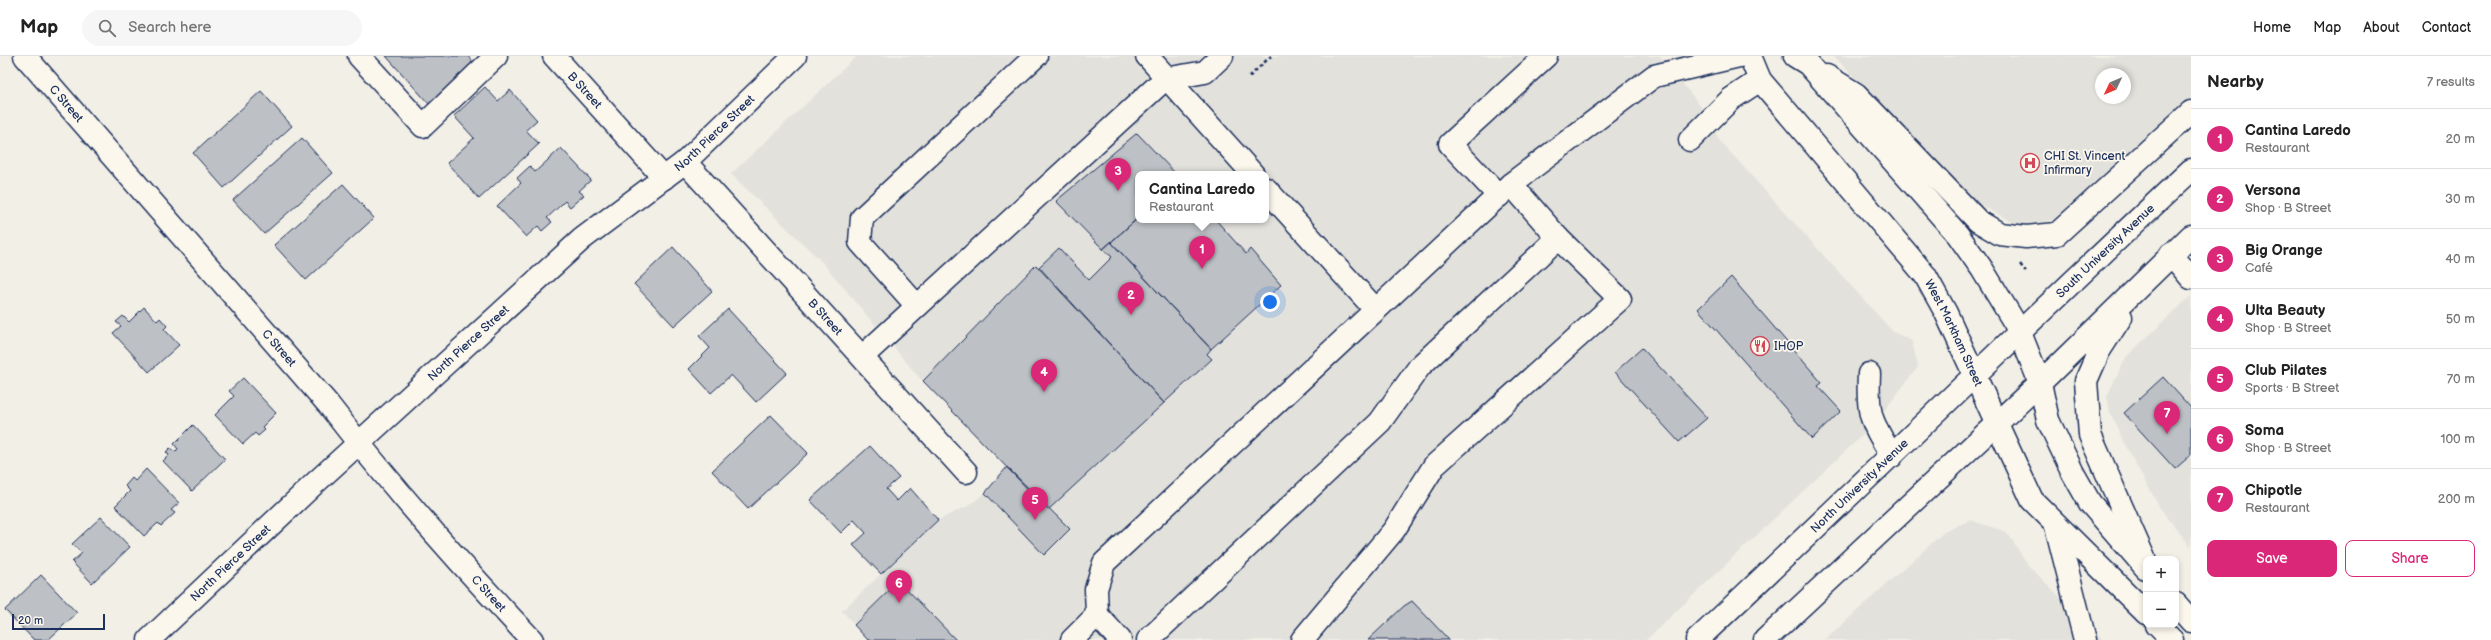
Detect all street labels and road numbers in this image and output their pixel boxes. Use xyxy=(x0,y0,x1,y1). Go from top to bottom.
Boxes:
street label: B Street xyxy=(564,69,605,112)
street label: C Street xyxy=(46,82,86,126)
street label: North Pierce Street xyxy=(672,92,758,175)
street label: South University Avenue xyxy=(2053,201,2158,301)
street label: West Markham Street xyxy=(1921,277,1986,389)
street label: B Street xyxy=(805,296,846,339)
street label: North Pierce Street xyxy=(425,302,513,384)
street label: C Street xyxy=(258,326,299,370)
street label: North University Avenue xyxy=(1808,436,1912,536)
street label: North Pierce Street xyxy=(187,522,274,605)
street label: C Street xyxy=(468,572,509,616)

